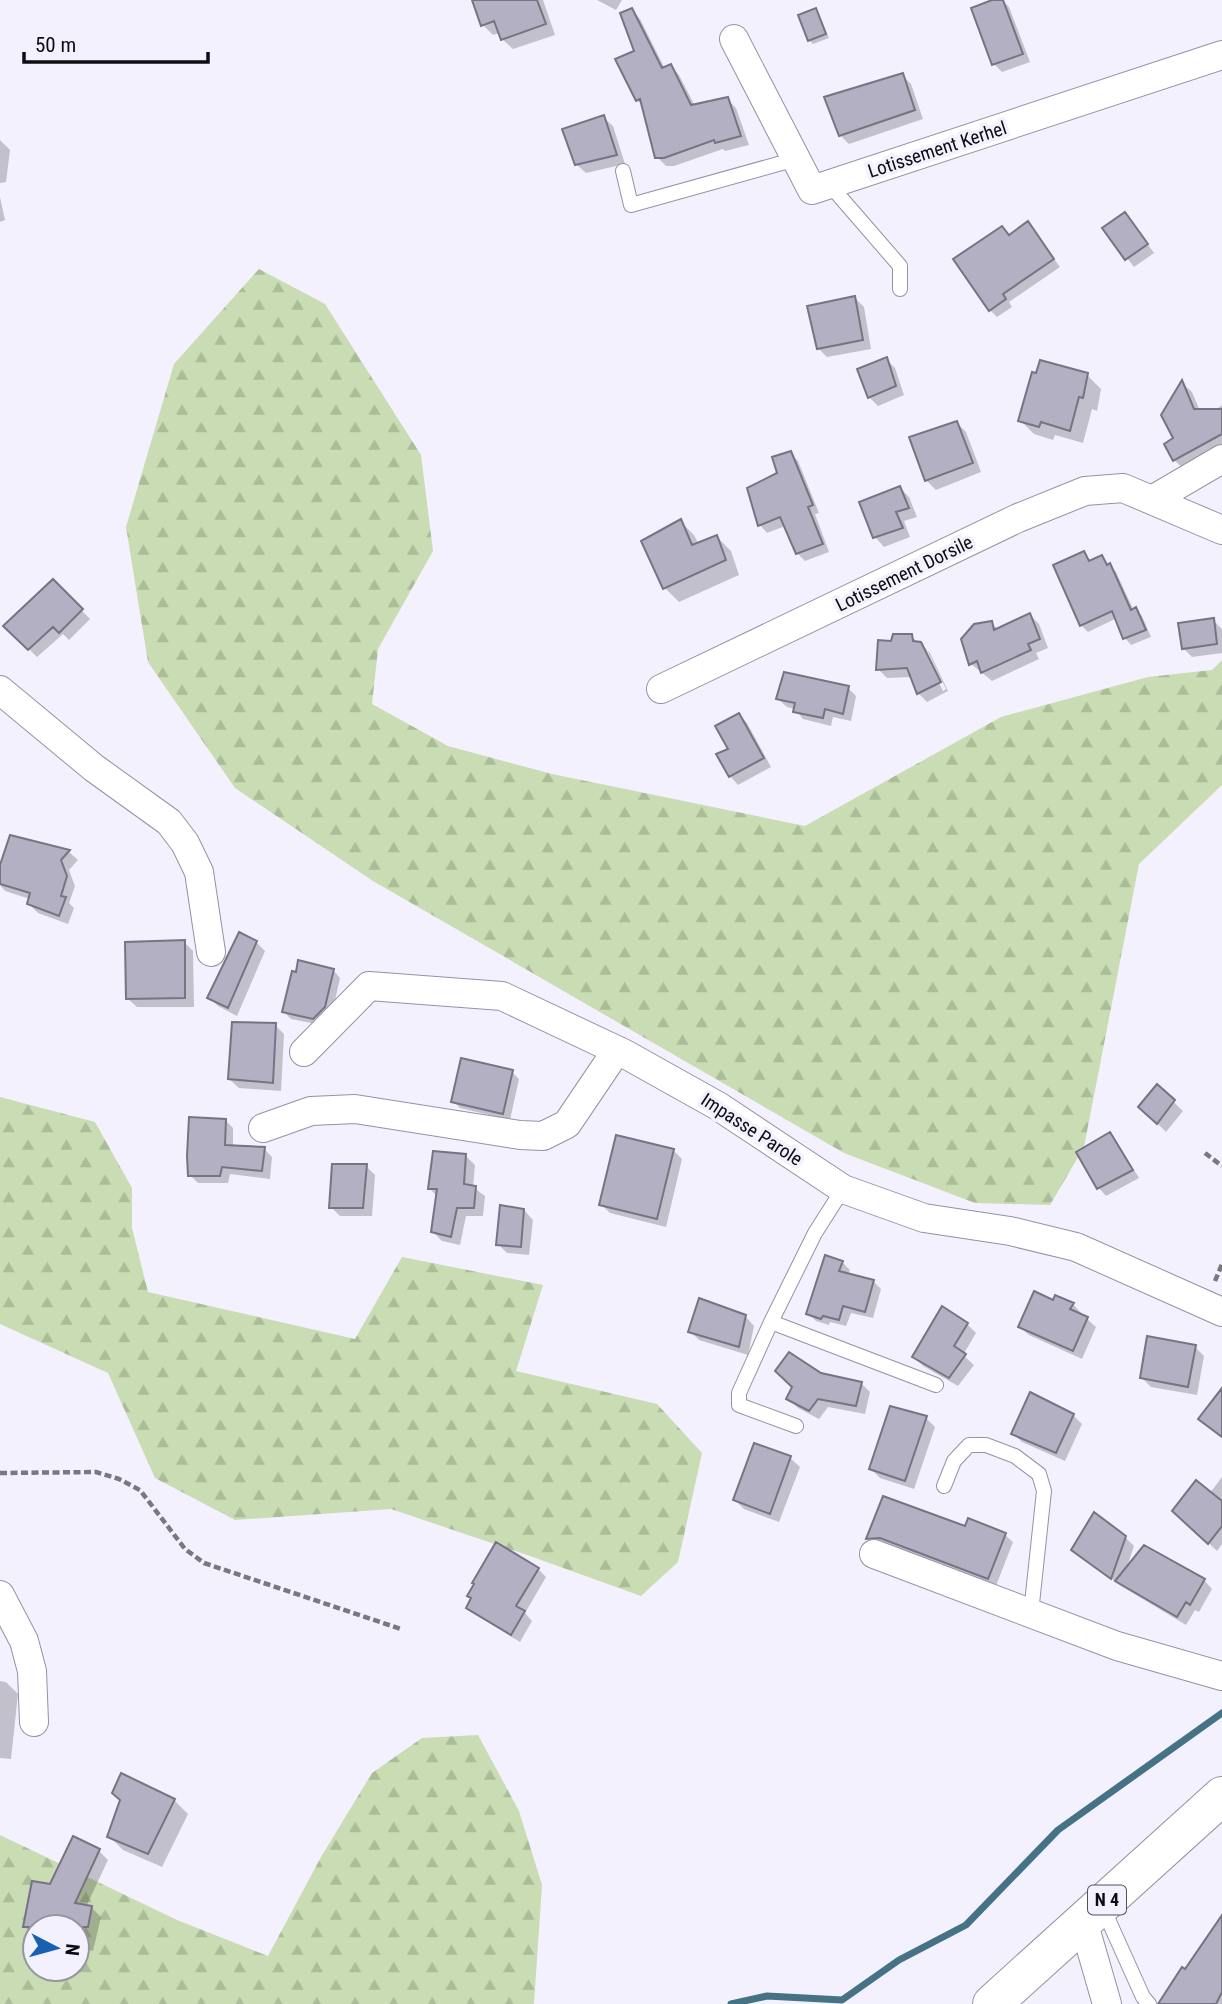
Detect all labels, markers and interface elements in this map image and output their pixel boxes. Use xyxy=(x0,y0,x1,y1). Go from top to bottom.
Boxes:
scale bar xyxy=(24,21,208,65)
text: 50 m xyxy=(35,33,76,57)
street label: Lotissement Kerhel xyxy=(865,116,1009,183)
street label: Lotissement Dorsile xyxy=(832,530,977,617)
street label: Impasse Parole xyxy=(697,1088,807,1171)
road number: N 4 xyxy=(1088,1886,1126,1914)
north arrow xyxy=(21,1913,91,1983)
text: N xyxy=(60,1943,84,1957)

